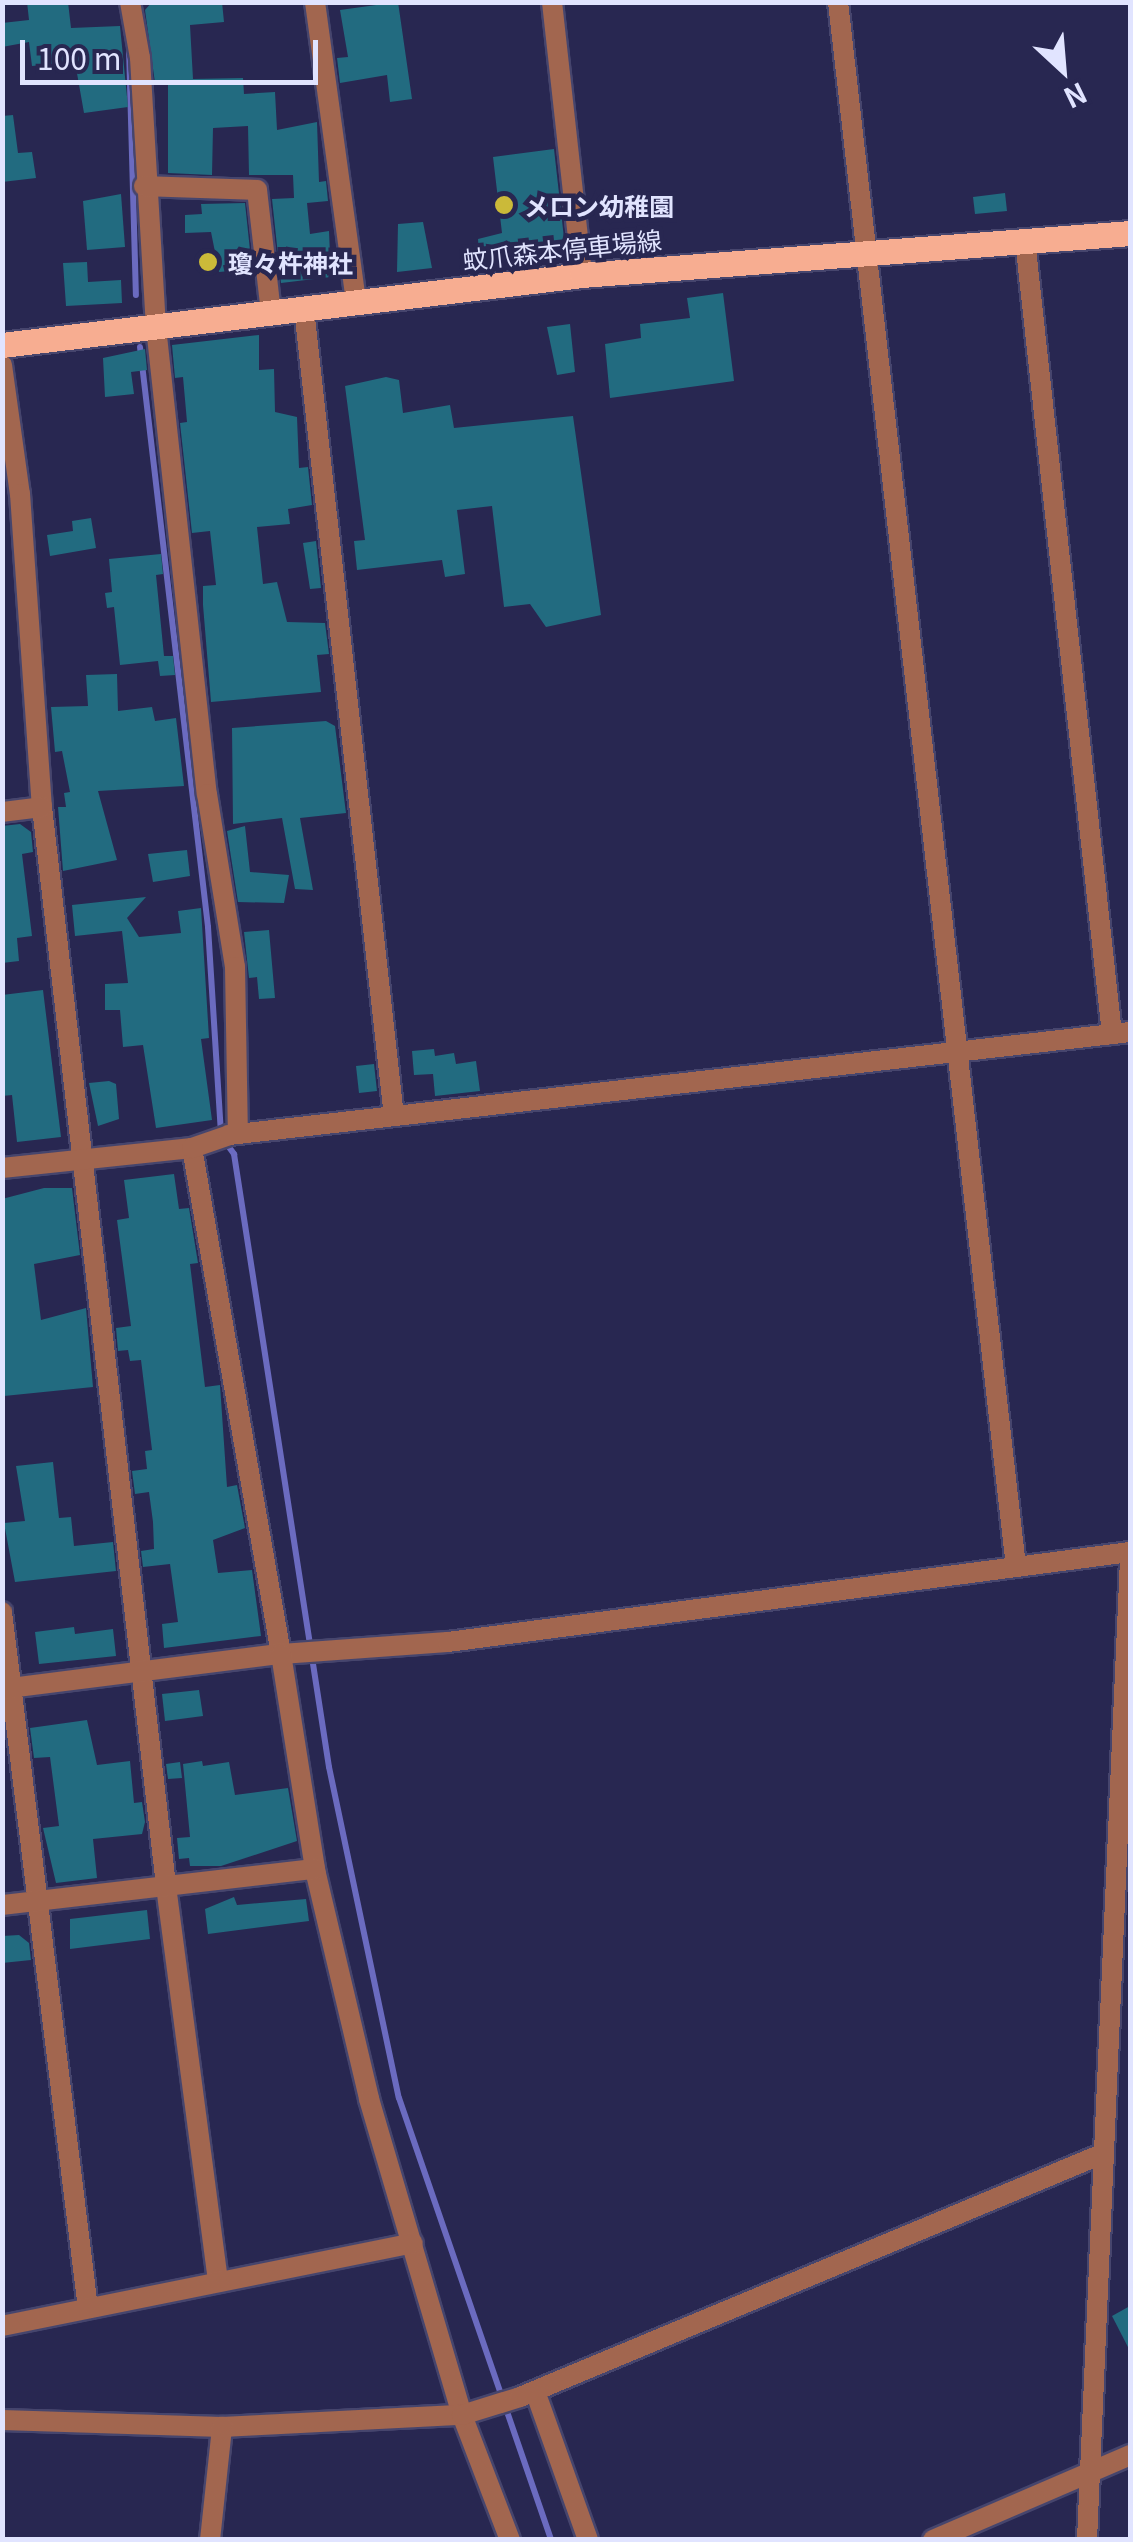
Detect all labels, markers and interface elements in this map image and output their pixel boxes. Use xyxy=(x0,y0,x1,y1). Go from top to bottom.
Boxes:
scale bar xyxy=(25,20,322,82)
north arrow xyxy=(1013,20,1113,120)
text: 100 m xyxy=(37,35,121,79)
text: N xyxy=(1058,74,1094,120)
place label: メロン幼稚園 xyxy=(524,190,674,220)
marker: メロン幼稚園 xyxy=(493,194,515,216)
street label: 蚊爪森本停車場線 xyxy=(461,224,663,274)
place label: 瓊々杵神社 xyxy=(228,247,353,277)
marker: 瓊々杵神社 xyxy=(197,251,219,273)

